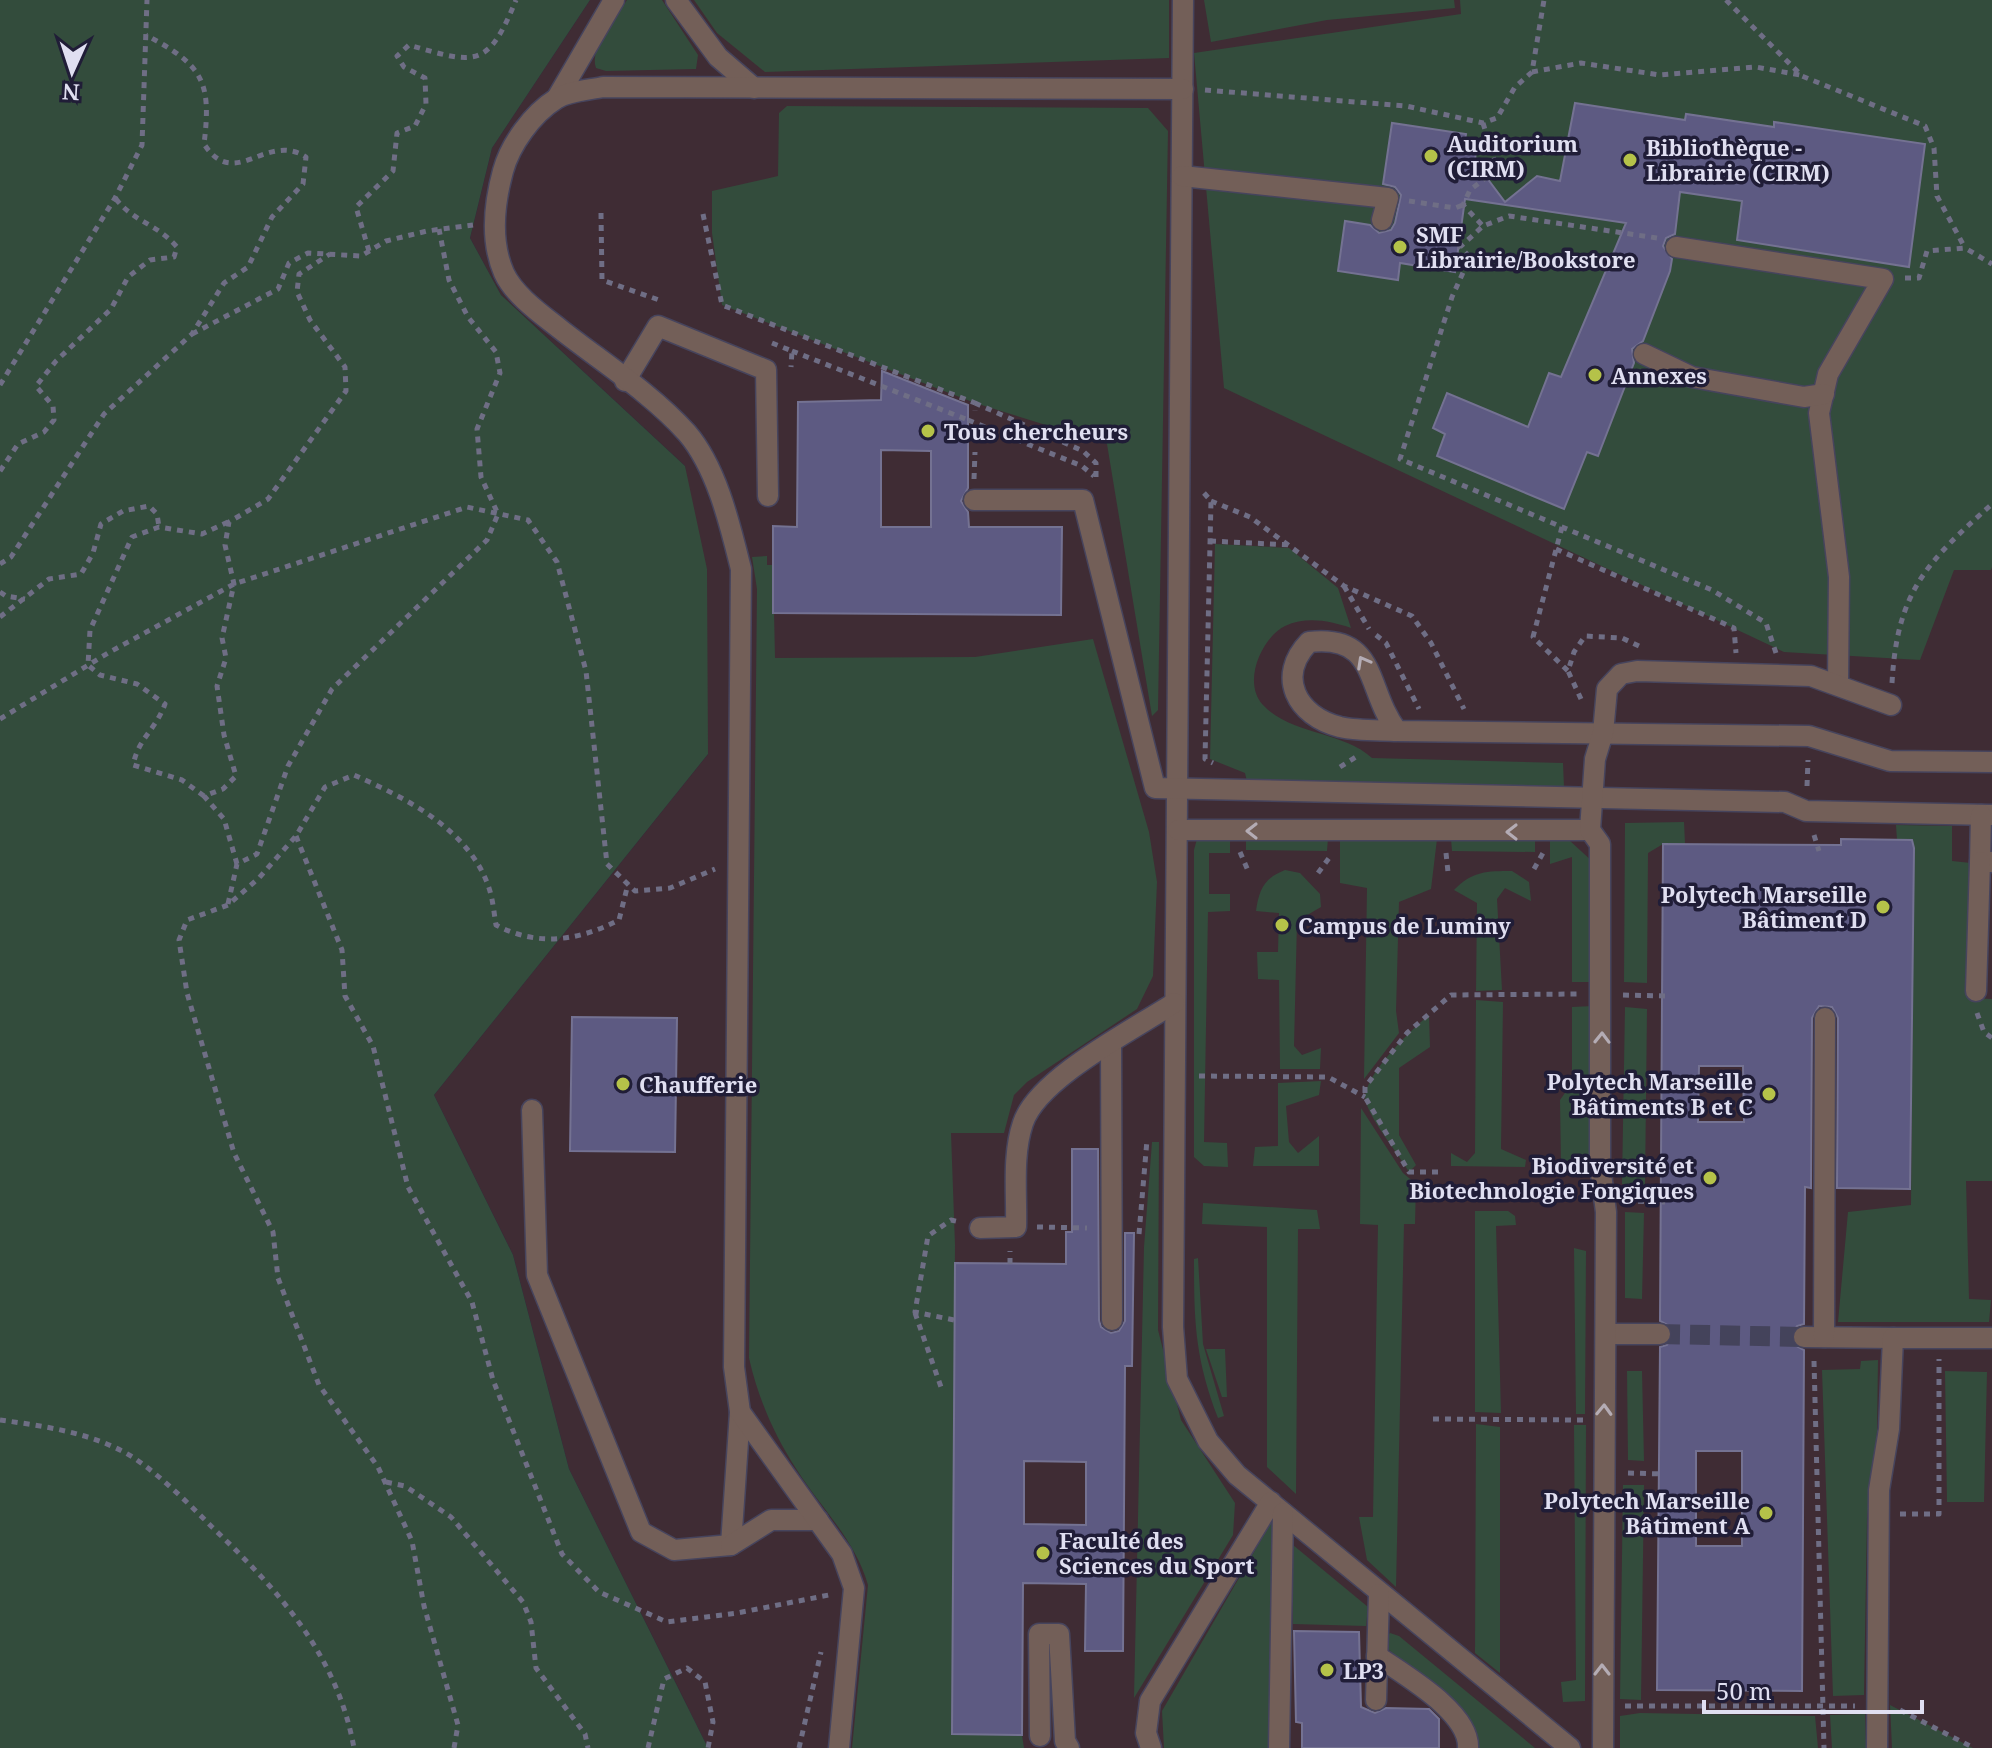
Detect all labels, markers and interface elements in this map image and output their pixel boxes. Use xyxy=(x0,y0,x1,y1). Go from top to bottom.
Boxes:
north arrow xyxy=(32,32,112,112)
text: N xyxy=(61,78,80,108)
place label: Auditorium (CIRM) xyxy=(1447,128,1578,183)
place label: Bibliothèque - Librairie (CIRM) xyxy=(1646,132,1830,187)
marker: Auditorium (CIRM) xyxy=(1422,147,1440,165)
marker: Bibliothèque - Librairie (CIRM) xyxy=(1621,151,1639,169)
place label: SMF Librairie/Bookstore xyxy=(1416,219,1636,274)
marker: SMF Librairie/Bookstore xyxy=(1391,238,1409,256)
place label: Annexes xyxy=(1611,360,1707,390)
marker: Annexes xyxy=(1586,366,1604,384)
place label: Tous chercheurs xyxy=(944,416,1128,446)
marker: Tous chercheurs xyxy=(919,422,937,440)
one-way arrow xyxy=(1357,656,1373,671)
one-way arrow xyxy=(1245,822,1258,840)
one-way arrow xyxy=(1505,823,1518,841)
place label: Polytech Marseille Bâtiment D xyxy=(1661,879,1867,934)
marker: Polytech Marseille Bâtiment D xyxy=(1874,898,1892,916)
place label: Campus de Luminy xyxy=(1298,910,1511,940)
marker: Campus de Luminy xyxy=(1273,916,1291,934)
one-way arrow xyxy=(1593,1031,1610,1044)
place label: Polytech Marseille Bâtiments B et C xyxy=(1547,1066,1753,1121)
place label: Chaufferie xyxy=(639,1069,757,1099)
marker: Chaufferie xyxy=(614,1075,632,1093)
marker: Polytech Marseille Bâtiments B et C xyxy=(1760,1085,1778,1103)
place label: Biodiversité et Biotechnologie Fongiques xyxy=(1409,1150,1694,1205)
marker: Biodiversité et Biotechnologie Fongiques xyxy=(1701,1169,1719,1187)
one-way arrow xyxy=(1596,1403,1613,1416)
place label: Polytech Marseille Bâtiment A xyxy=(1544,1485,1750,1540)
marker: Polytech Marseille Bâtiment A xyxy=(1757,1504,1775,1522)
place label: Faculté des Sciences du Sport xyxy=(1059,1525,1254,1580)
marker: Faculté des Sciences du Sport xyxy=(1034,1544,1052,1562)
place label: LP3 xyxy=(1343,1655,1384,1685)
marker: LP3 xyxy=(1318,1661,1336,1679)
one-way arrow xyxy=(1593,1663,1611,1676)
scale bar xyxy=(1704,1664,1922,1714)
text: 50 m xyxy=(1716,1674,1772,1707)

